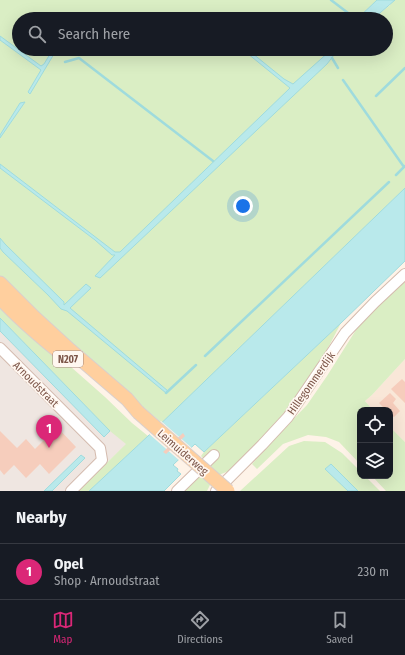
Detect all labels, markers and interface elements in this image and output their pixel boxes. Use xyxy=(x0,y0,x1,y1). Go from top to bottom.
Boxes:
search box xyxy=(12,12,393,56)
icon: search xyxy=(26,23,48,45)
text: Search here xyxy=(58,25,130,43)
your location xyxy=(233,196,253,216)
street label: Hillegommerdijk xyxy=(285,349,338,417)
road number: N207 xyxy=(53,351,83,367)
street label: Arnoudstraat xyxy=(10,359,61,410)
map controls xyxy=(357,407,393,479)
button: locate xyxy=(357,407,393,443)
pin: 1 xyxy=(36,415,62,448)
street label: Leimuiderweg xyxy=(155,427,211,478)
button: layers xyxy=(357,443,393,479)
text: Nearby xyxy=(16,507,67,528)
text: Opel xyxy=(54,555,83,573)
text: 1 xyxy=(26,564,32,579)
text: 230 m xyxy=(358,564,389,579)
text: Shop · Arnoudstraat xyxy=(54,573,160,588)
tab: Map xyxy=(52,609,74,646)
tab: Directions xyxy=(177,609,223,646)
tab: Saved xyxy=(326,609,353,646)

